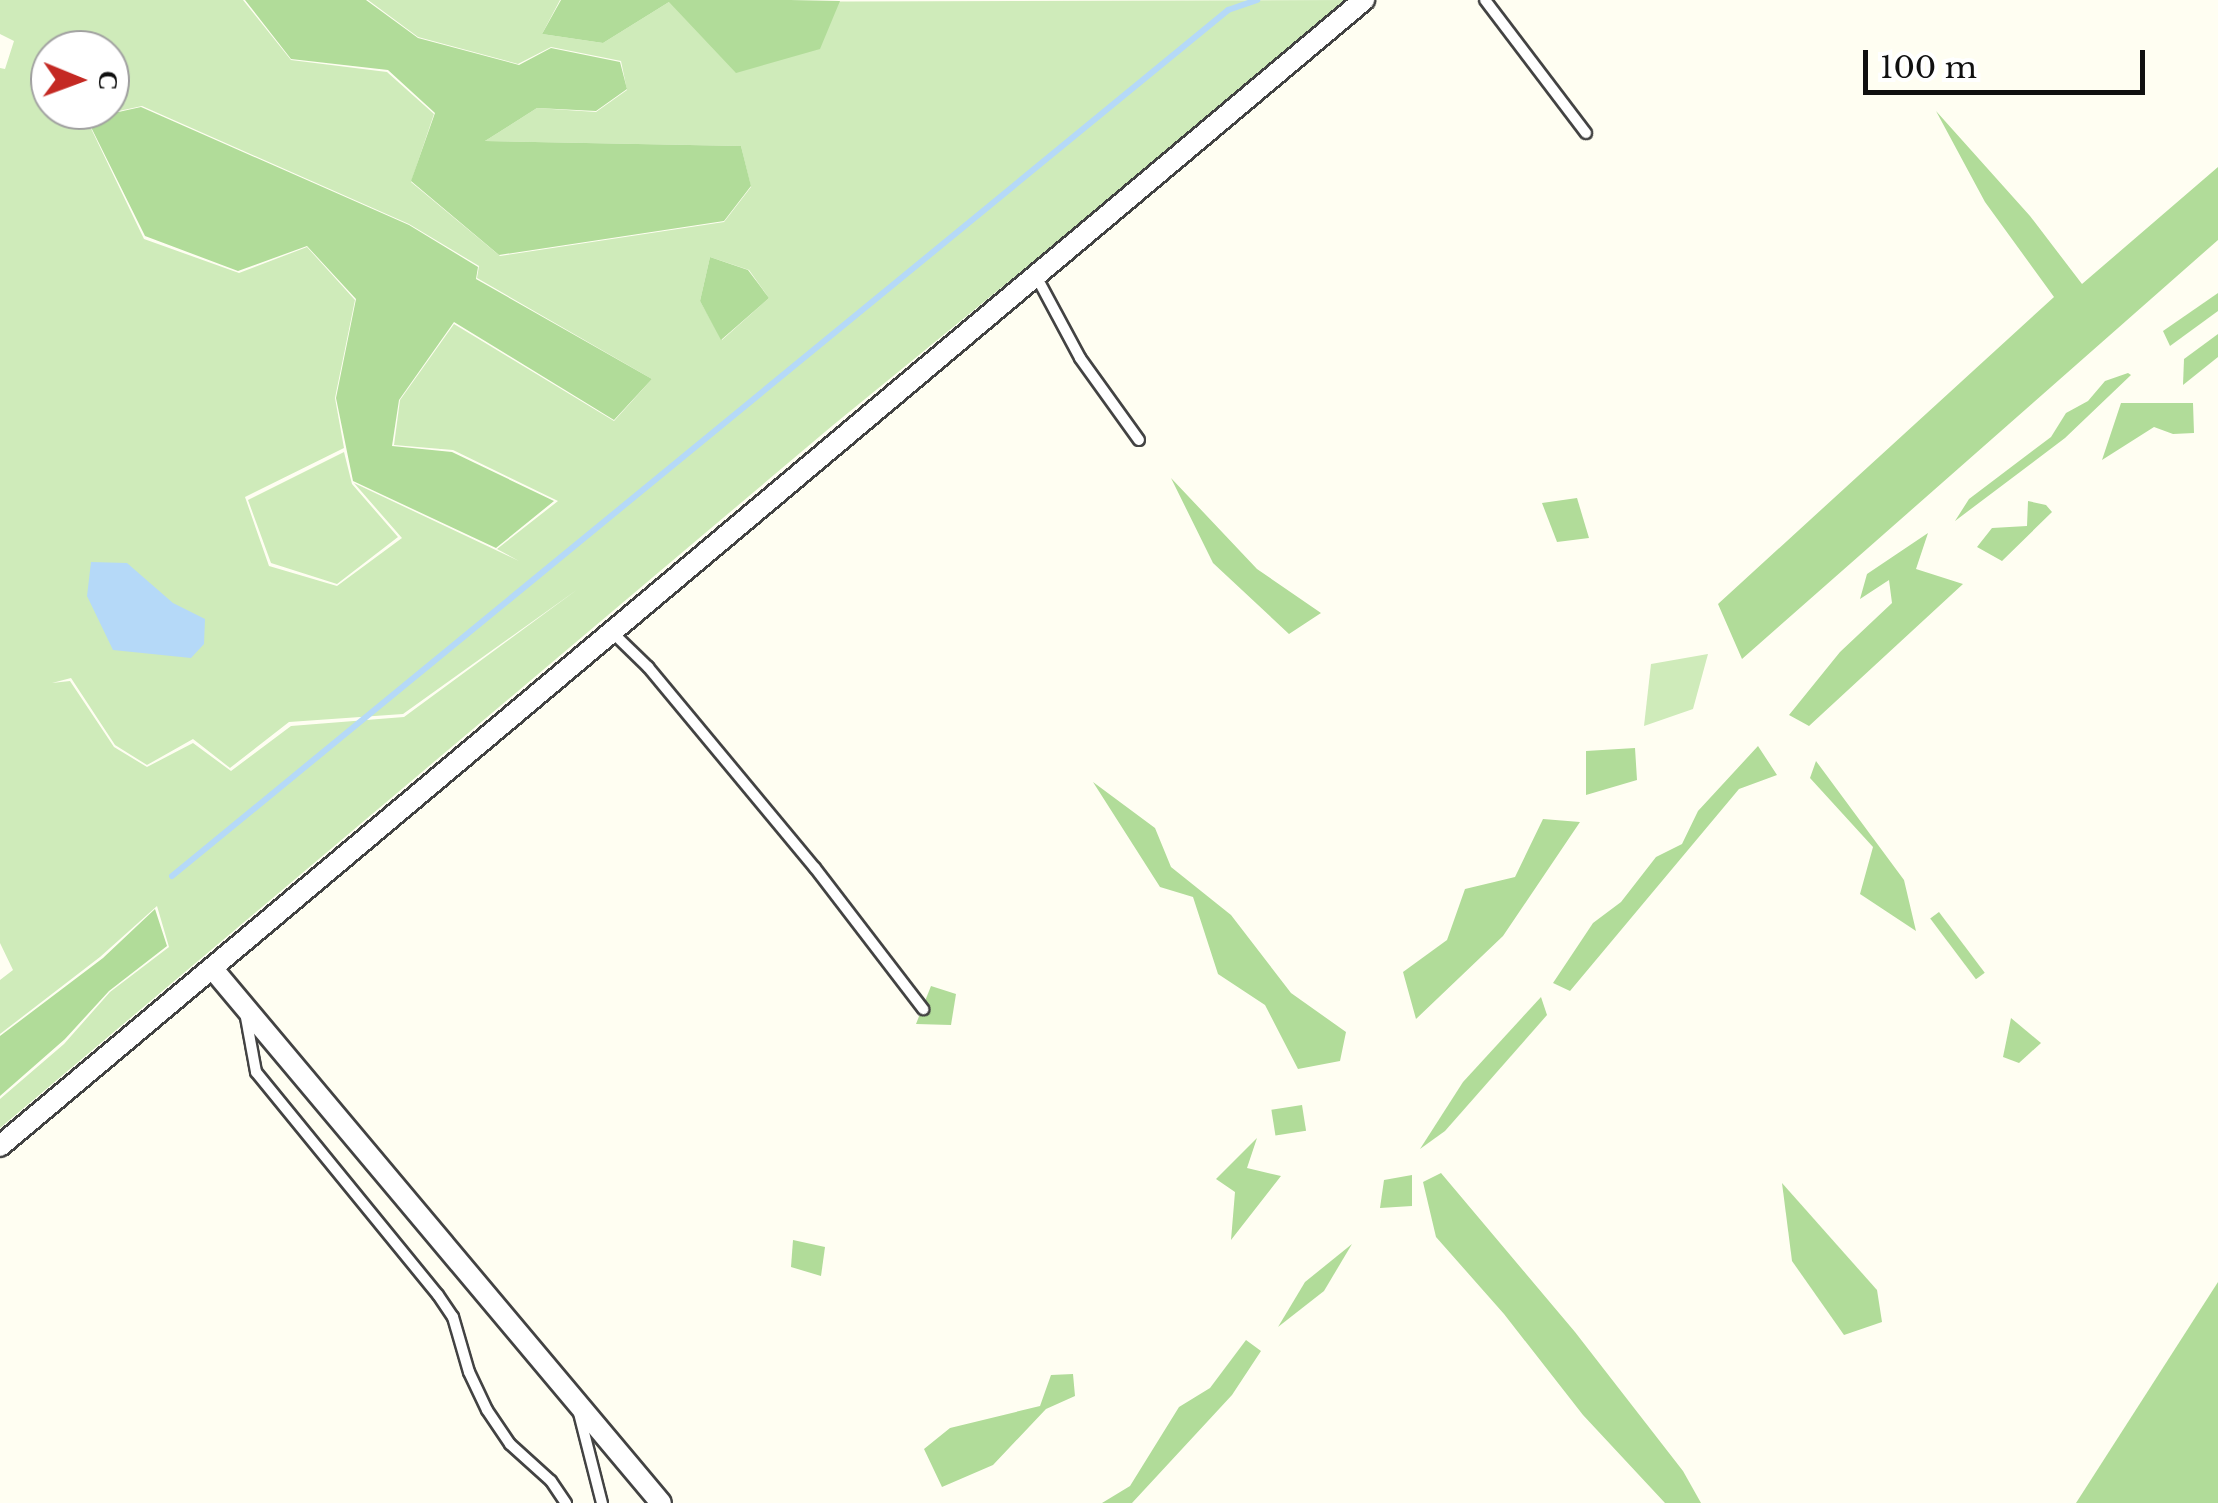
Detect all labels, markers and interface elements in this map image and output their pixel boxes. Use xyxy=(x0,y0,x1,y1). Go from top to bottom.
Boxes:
north arrow xyxy=(30,30,130,130)
scale bar xyxy=(1868,30,2150,92)
text: 100 m xyxy=(1880,49,1977,86)
text: С xyxy=(91,70,126,91)

